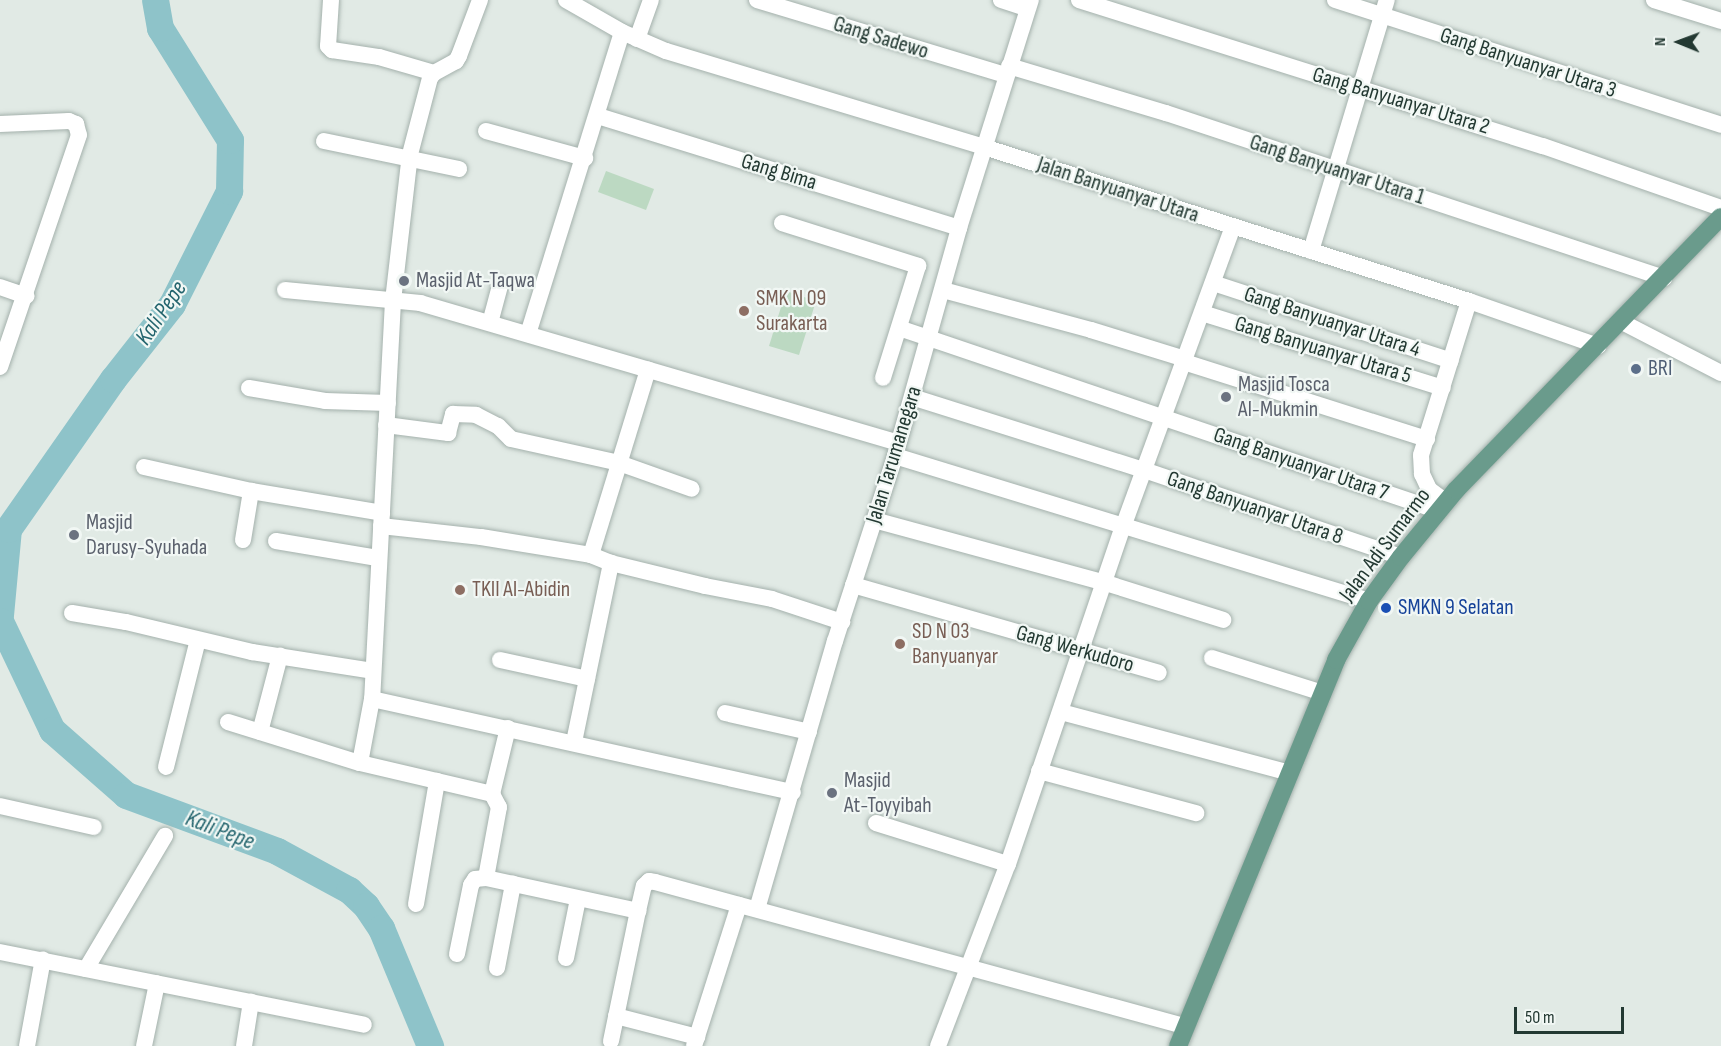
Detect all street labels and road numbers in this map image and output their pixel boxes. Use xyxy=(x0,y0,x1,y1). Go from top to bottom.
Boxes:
street label: Gang Sadewo xyxy=(830,11,932,65)
street label: Gang Banyuanyar Utara 3 xyxy=(1437,22,1619,104)
street label: Gang Banyuanyar Utara 2 xyxy=(1309,62,1493,140)
street label: Gang Banyuanyar Utara 1 xyxy=(1246,129,1428,211)
street label: Gang Bima xyxy=(738,148,820,196)
street label: Jalan Banyuanyar Utara xyxy=(1034,151,1202,229)
street label: Gang Banyuanyar Utara 4 xyxy=(1241,281,1423,363)
street label: Gang Banyuanyar Utara 5 xyxy=(1231,311,1415,389)
street label: Jalan Tarumanegara xyxy=(861,383,927,527)
street label: Gang Banyuanyar Utara 7 xyxy=(1210,422,1392,506)
street label: Gang Banyuanyar Utara 8 xyxy=(1164,466,1346,550)
street label: Jalan Adi Sumarmo xyxy=(1334,483,1436,607)
street label: Gang Werkudoro xyxy=(1013,620,1137,678)

